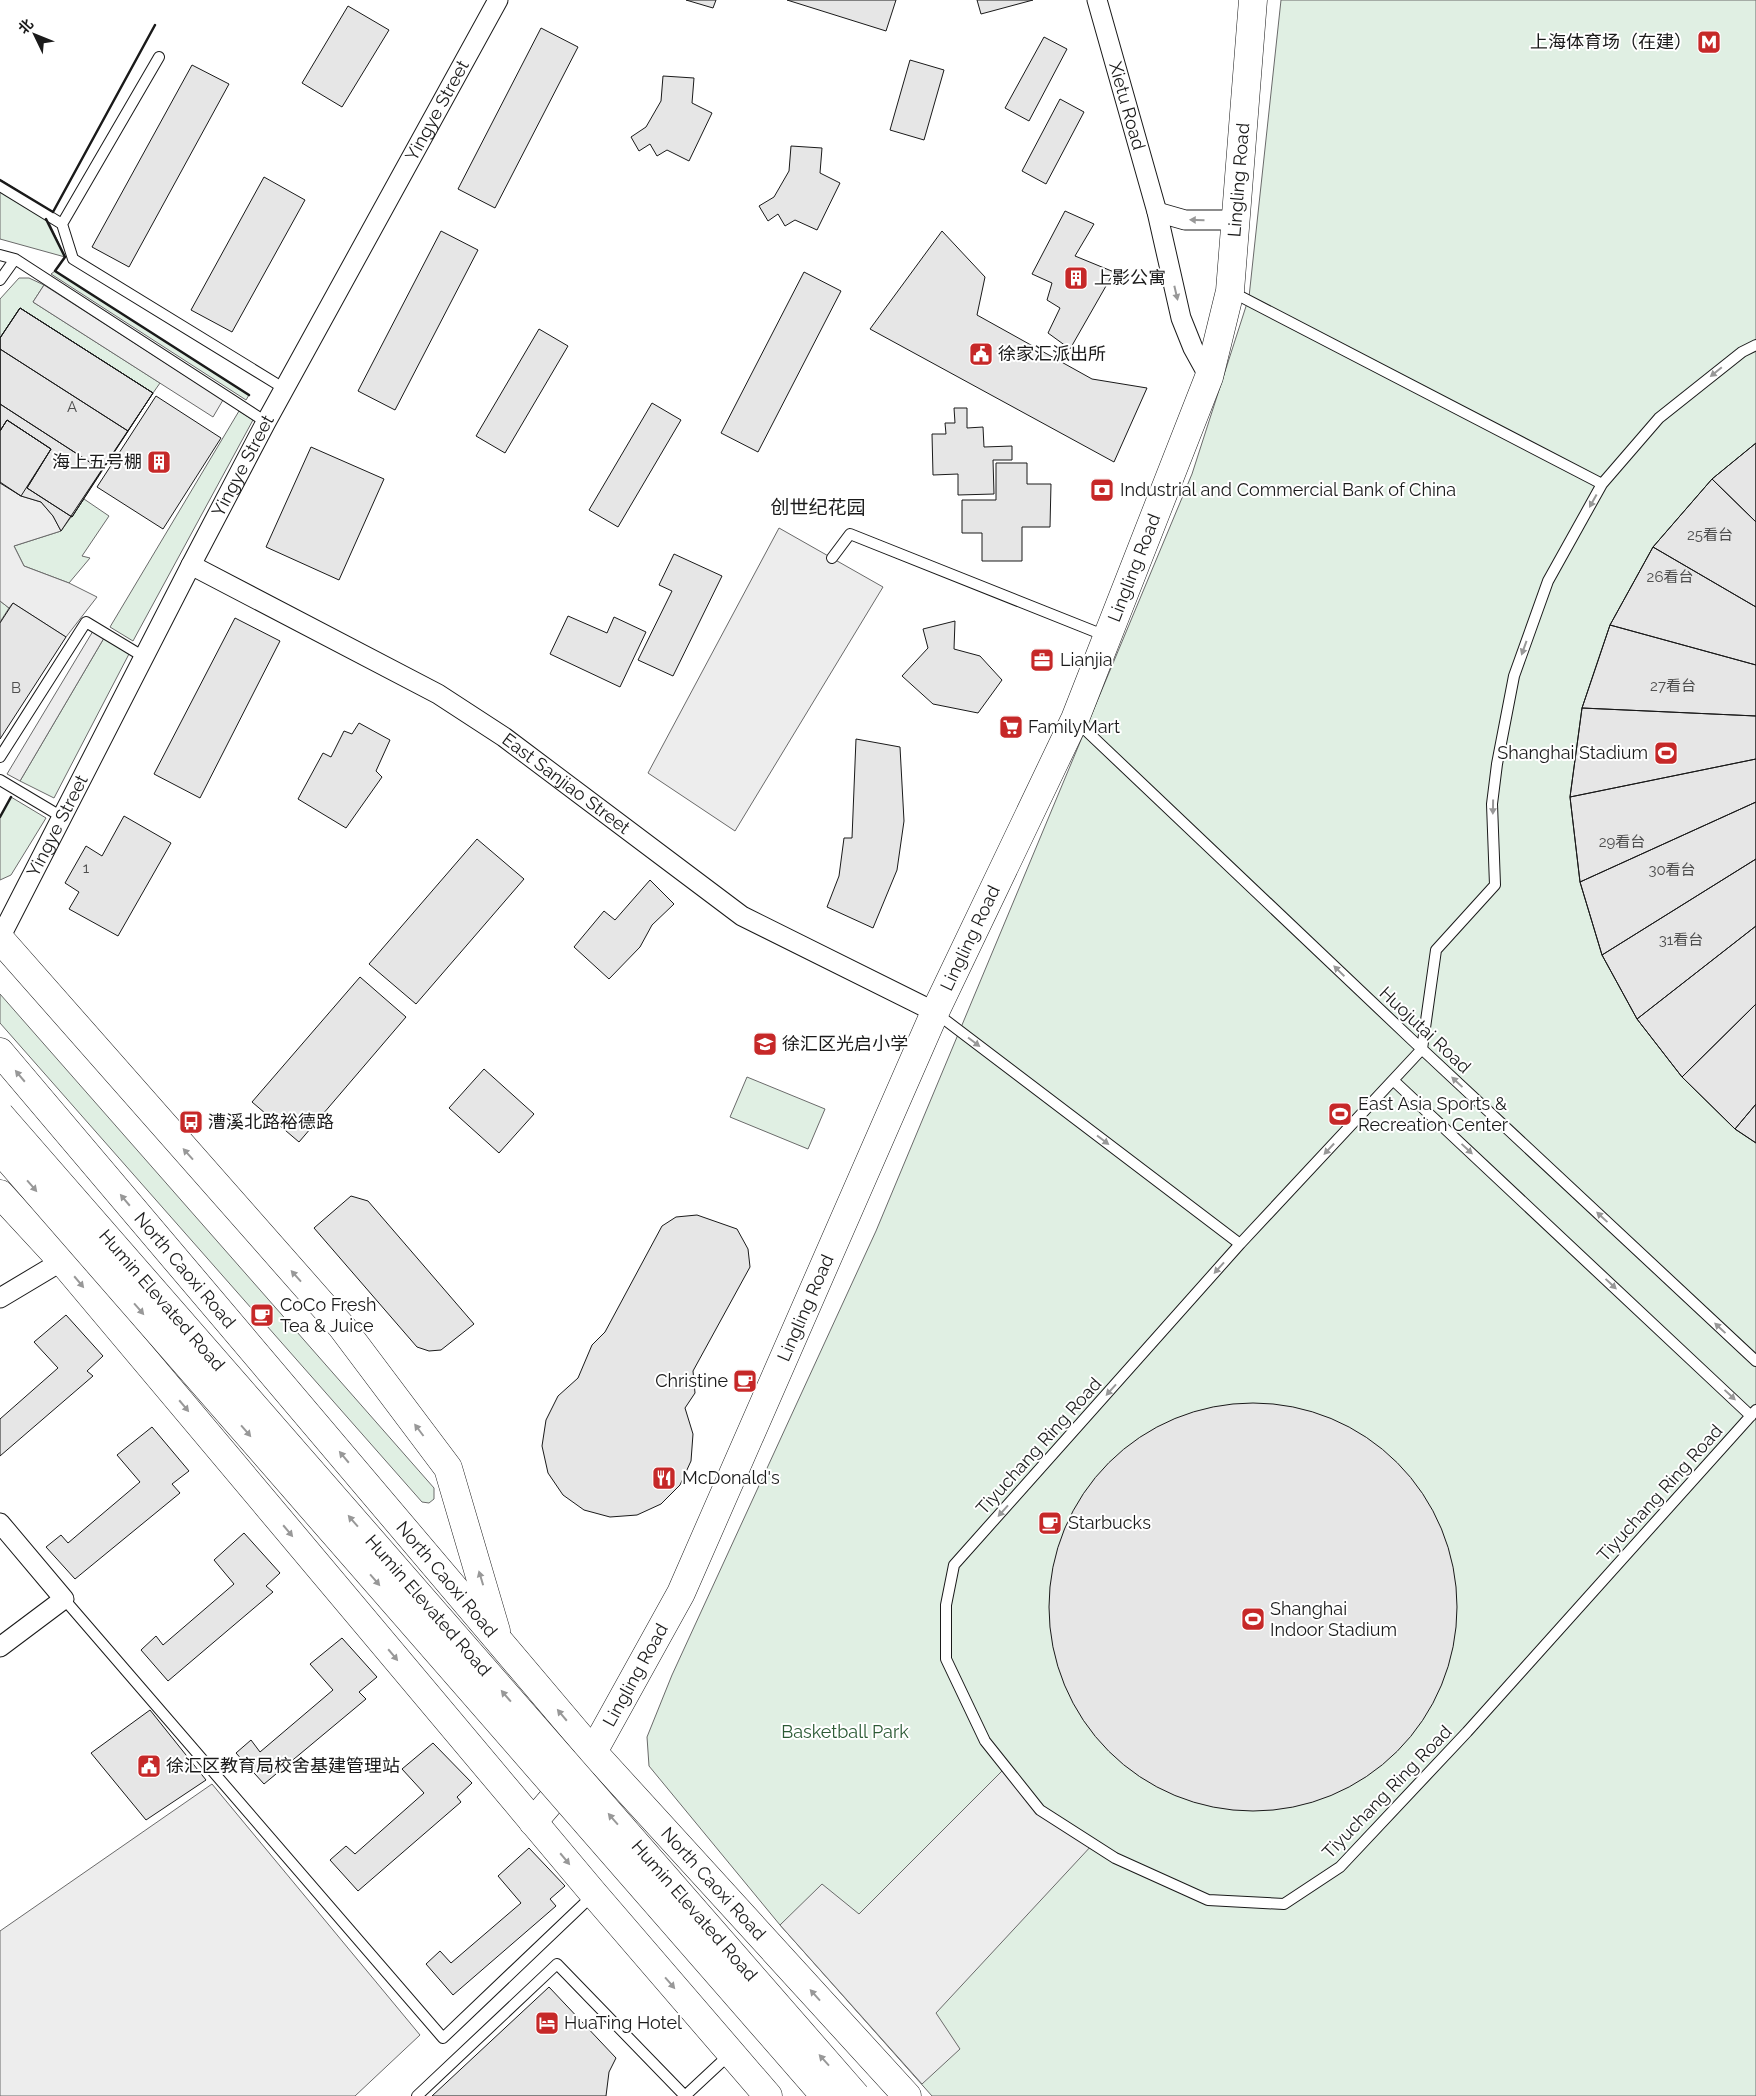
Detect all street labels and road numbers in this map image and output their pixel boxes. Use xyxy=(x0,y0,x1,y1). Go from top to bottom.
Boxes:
street label: Yingye Street xyxy=(401,56,473,164)
street label: Xietu Road xyxy=(1105,59,1150,152)
street label: Lingling Road xyxy=(1223,122,1253,238)
street label: Yingye Street xyxy=(207,411,278,520)
street label: Lingling Road xyxy=(1103,511,1164,625)
street label: East Sanjiao Street xyxy=(498,728,634,838)
street label: Yingye Street xyxy=(22,771,92,880)
street label: Lingling Road xyxy=(936,882,1004,994)
street label: Huojutai Road xyxy=(1375,982,1475,1077)
street label: North Caoxi Road xyxy=(130,1208,240,1332)
street label: Humin Elevated Road xyxy=(95,1225,229,1375)
street label: Lingling Road xyxy=(773,1251,838,1364)
street label: Tiyuchang Ring Road xyxy=(972,1373,1106,1518)
street label: Tiyuchang Ring Road xyxy=(1593,1420,1727,1565)
street label: North Caoxi Road xyxy=(392,1517,502,1641)
street label: Humin Elevated Road xyxy=(361,1530,496,1680)
street label: Lingling Road xyxy=(598,1620,672,1730)
street label: Tiyuchang Ring Road xyxy=(1318,1721,1456,1863)
street label: North Caoxi Road xyxy=(657,1823,770,1944)
street label: Humin Elevated Road xyxy=(627,1835,762,1985)

